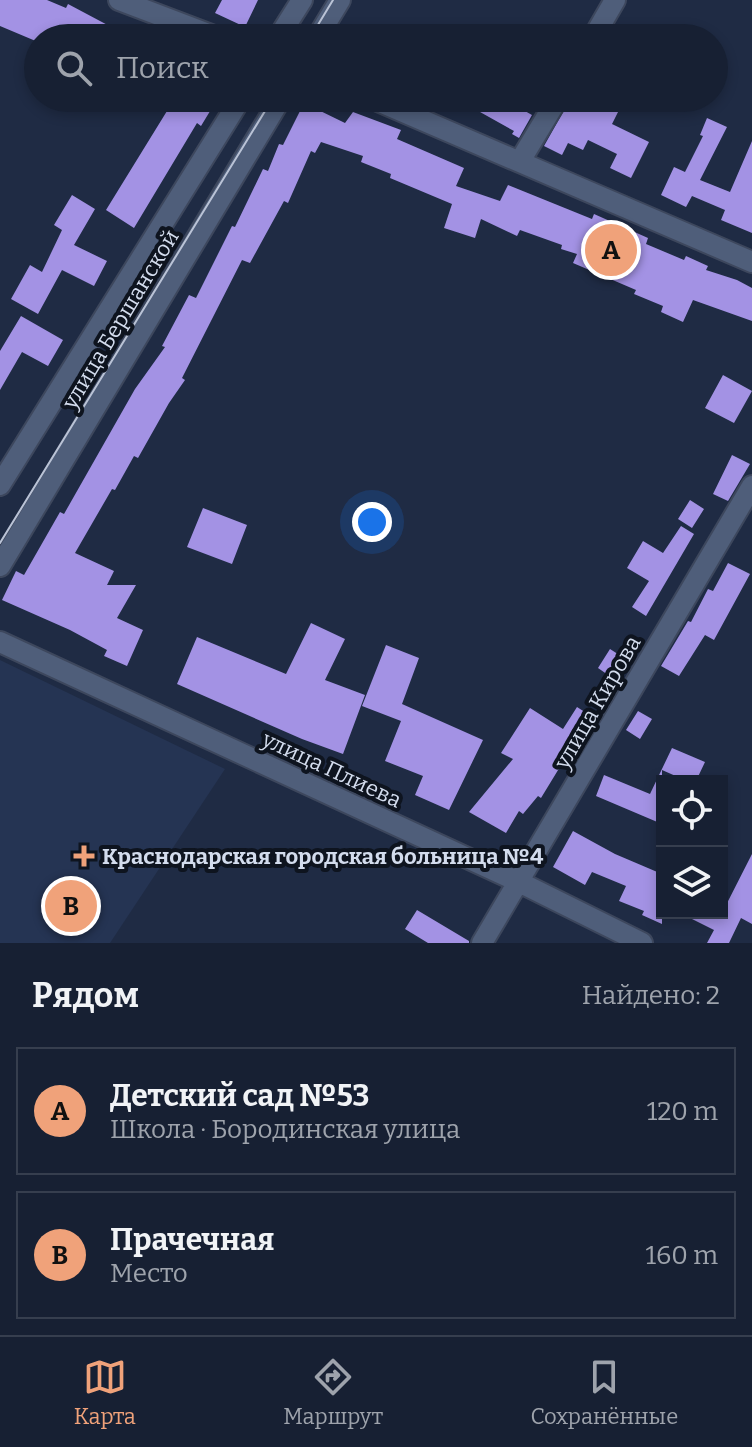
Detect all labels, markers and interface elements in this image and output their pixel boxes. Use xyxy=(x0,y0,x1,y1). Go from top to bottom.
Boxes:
search box xyxy=(24,24,728,112)
icon: search xyxy=(52,46,96,90)
text: Поиск xyxy=(116,50,209,86)
pin: A xyxy=(585,220,637,280)
street label: улица Бершанской xyxy=(56,225,185,415)
your location xyxy=(352,502,392,542)
street label: улица Кирова xyxy=(548,631,646,775)
street label: улица Плиева xyxy=(257,725,406,814)
map controls xyxy=(656,775,728,919)
button: locate xyxy=(656,775,728,847)
place label: Краснодарская городская больница №4 xyxy=(102,843,544,870)
marker: Краснодарская городская больница №4 xyxy=(73,845,95,867)
button: layers xyxy=(656,847,728,919)
pin: B xyxy=(45,876,97,936)
text: Рядом xyxy=(32,975,139,1016)
text: Найдено: 2 xyxy=(582,980,720,1011)
text: Детский сад №53 xyxy=(110,1078,369,1114)
text: A xyxy=(51,1096,69,1127)
text: 120 m xyxy=(647,1096,718,1127)
text: Школа · Бородинская улица xyxy=(110,1114,460,1145)
text: Прачечная xyxy=(110,1222,274,1258)
text: B xyxy=(52,1240,68,1271)
text: 160 m xyxy=(646,1240,718,1271)
text: Место xyxy=(110,1258,188,1289)
tab: Карта xyxy=(74,1355,136,1430)
tab: Маршрут xyxy=(283,1355,383,1430)
tab: Сохранённые xyxy=(530,1355,678,1430)

